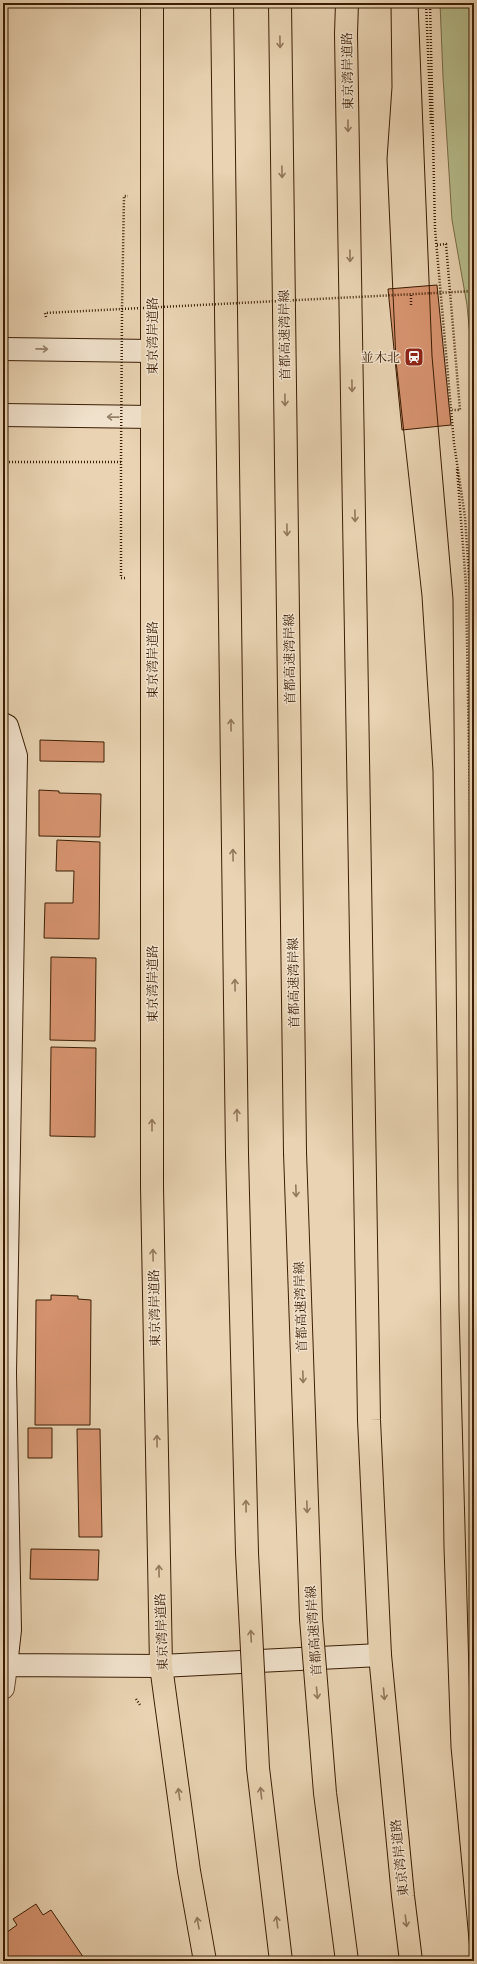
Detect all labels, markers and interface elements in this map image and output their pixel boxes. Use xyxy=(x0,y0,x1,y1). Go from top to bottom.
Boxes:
street label: 東京湾岸道路 xyxy=(338,32,356,110)
one-way arrow xyxy=(277,35,284,48)
one-way arrow xyxy=(344,119,352,132)
one-way arrow xyxy=(278,165,286,178)
one-way arrow xyxy=(346,249,354,262)
street label: 首都高速湾岸線 xyxy=(275,289,293,381)
street label: 東京湾岸道路 xyxy=(144,297,160,375)
one-way arrow xyxy=(35,345,48,353)
station icon: 並木北 xyxy=(403,346,425,368)
place label: 並木北 xyxy=(361,349,400,365)
one-way arrow xyxy=(348,379,356,392)
one-way arrow xyxy=(281,393,289,406)
one-way arrow xyxy=(107,413,120,421)
one-way arrow xyxy=(351,509,358,522)
one-way arrow xyxy=(283,523,291,536)
street label: 首都高速湾岸線 xyxy=(280,613,298,705)
street label: 東京湾岸道路 xyxy=(144,621,160,699)
one-way arrow xyxy=(227,719,235,732)
one-way arrow xyxy=(229,849,237,862)
street label: 首都高速湾岸線 xyxy=(284,937,302,1029)
street label: 東京湾岸道路 xyxy=(144,945,160,1023)
one-way arrow xyxy=(231,979,239,992)
one-way arrow xyxy=(233,1109,241,1122)
one-way arrow xyxy=(148,1119,156,1132)
one-way arrow xyxy=(293,1184,300,1197)
one-way arrow xyxy=(149,1249,157,1262)
street label: 首都高速湾岸線 xyxy=(290,1261,310,1353)
street label: 東京湾岸道路 xyxy=(145,1269,163,1347)
one-way arrow xyxy=(299,1370,307,1383)
one-way arrow xyxy=(153,1435,160,1448)
one-way arrow xyxy=(242,1500,250,1513)
one-way arrow xyxy=(304,1500,311,1513)
one-way arrow xyxy=(155,1565,163,1578)
street label: 首都高速湾岸線 xyxy=(302,1585,324,1677)
street label: 東京湾岸道路 xyxy=(152,1593,170,1671)
one-way arrow xyxy=(248,1630,255,1643)
one-way arrow xyxy=(314,1686,321,1699)
one-way arrow xyxy=(380,1687,387,1700)
one-way arrow xyxy=(257,1787,265,1800)
one-way arrow xyxy=(175,1788,183,1801)
street label: 東京湾岸道路 xyxy=(387,1818,411,1898)
one-way arrow xyxy=(402,1914,410,1927)
one-way arrow xyxy=(194,1916,202,1929)
one-way arrow xyxy=(273,1916,281,1929)

